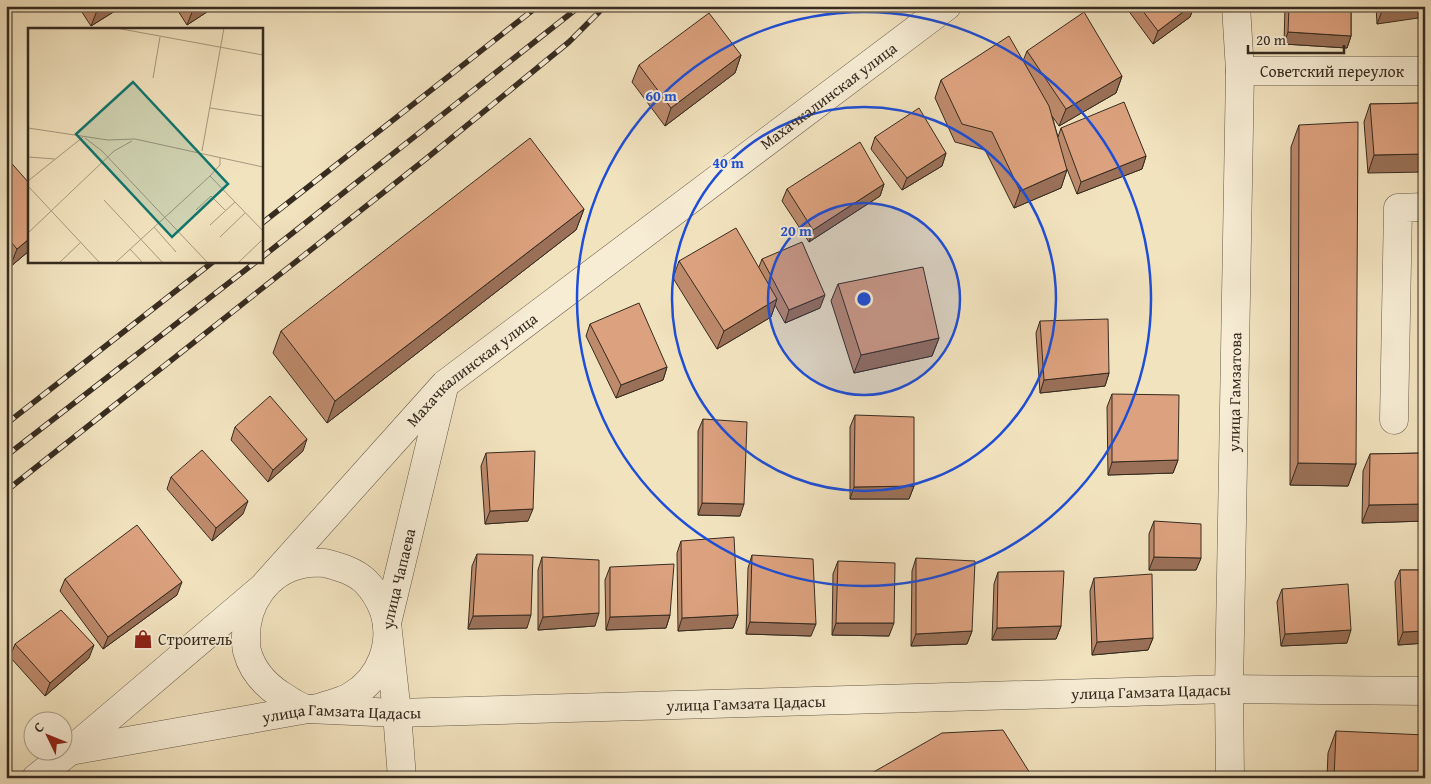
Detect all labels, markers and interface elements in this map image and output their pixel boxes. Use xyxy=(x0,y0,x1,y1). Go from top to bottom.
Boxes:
scale bar xyxy=(1248,22,1345,54)
inset map xyxy=(28,28,262,262)
text: 20 m xyxy=(1256,29,1287,50)
street label: Махачкалинская улица xyxy=(755,36,902,155)
street label: Советский переулок xyxy=(1260,59,1405,83)
text: 60 m xyxy=(645,85,677,106)
text: 40 m xyxy=(712,152,744,173)
text: 20 m xyxy=(780,220,812,241)
centre of rings xyxy=(855,290,873,308)
street label: Махачкалинская улица xyxy=(400,306,543,432)
street label: улица Гамзатова xyxy=(1221,332,1247,453)
street label: улица Чапаева xyxy=(375,525,422,632)
place label: Строитель xyxy=(158,627,233,651)
shop icon: Строитель xyxy=(132,628,154,650)
street label: улица Гамзата Цадасы xyxy=(1070,677,1231,706)
street label: улица Гамзата Цадасы xyxy=(665,689,826,717)
street label: улица Гамзата Цадасы xyxy=(259,697,421,729)
north arrow xyxy=(22,712,72,762)
text: С xyxy=(28,717,49,737)

